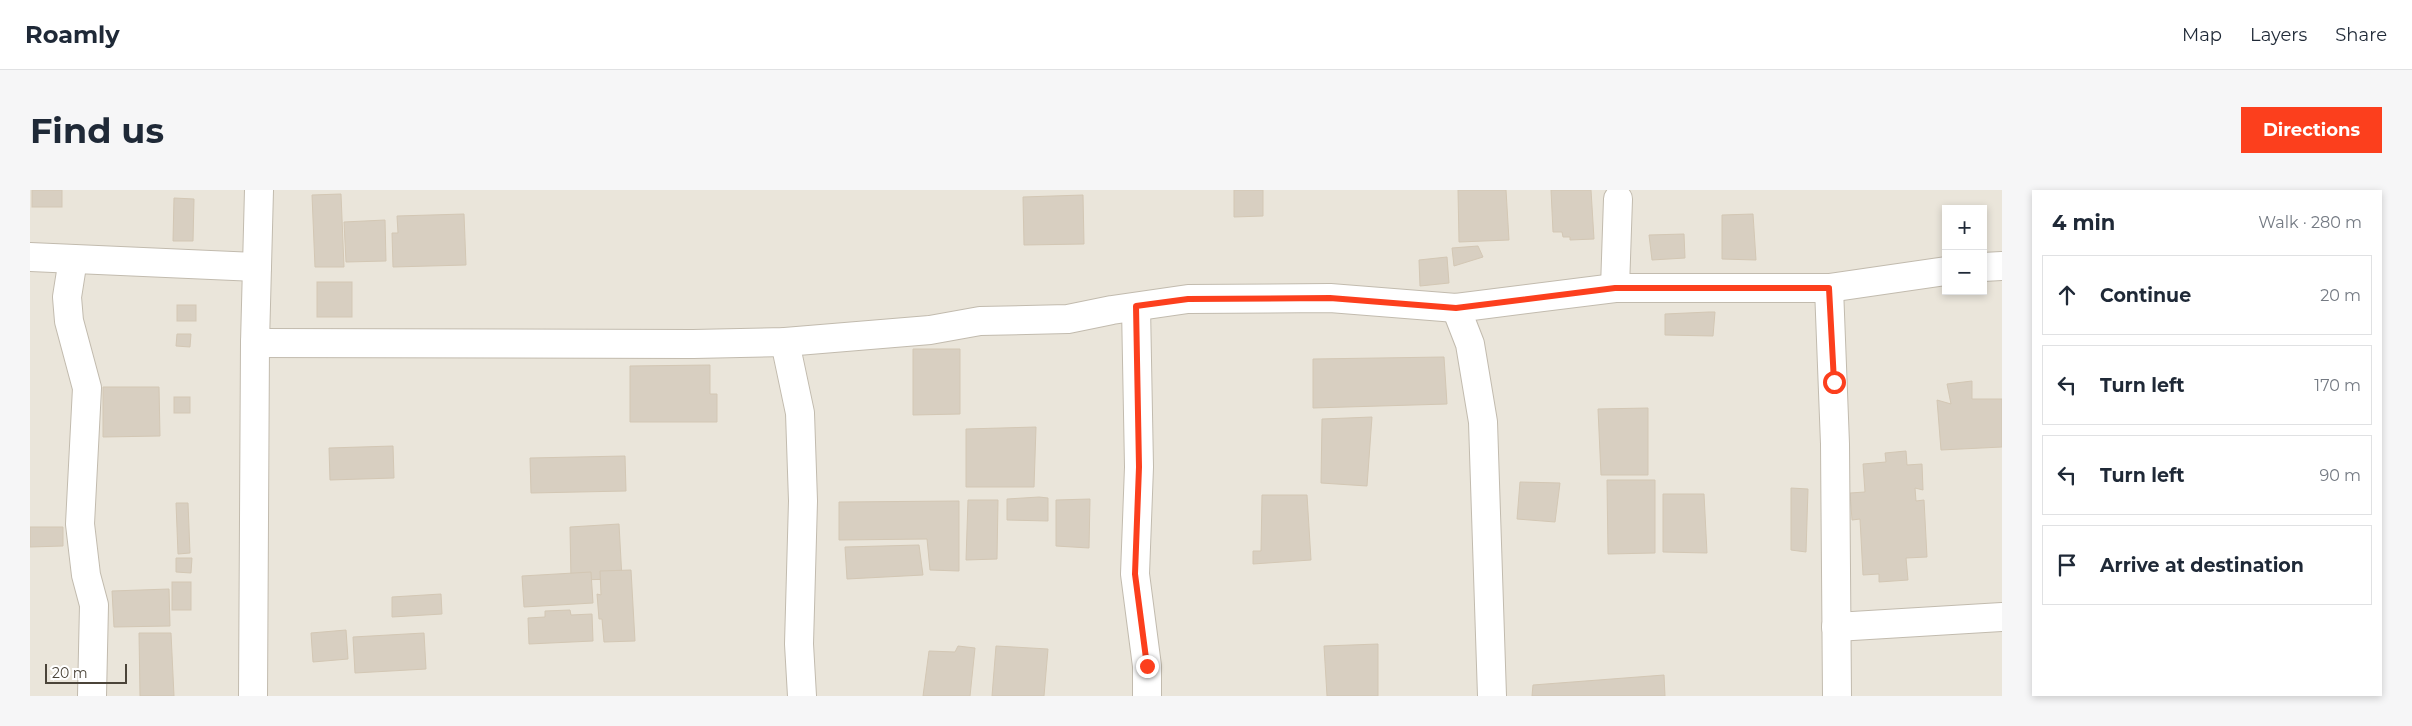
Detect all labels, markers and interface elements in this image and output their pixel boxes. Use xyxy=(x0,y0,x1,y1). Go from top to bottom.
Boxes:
text: Roamly xyxy=(25,20,120,49)
text: Map xyxy=(2182,24,2222,46)
text: Layers xyxy=(2250,24,2307,46)
text: Share xyxy=(2335,24,2387,46)
button: Directions xyxy=(2241,107,2382,153)
text: Find us xyxy=(30,109,164,152)
map controls xyxy=(1942,205,1987,295)
button: + xyxy=(1942,205,1987,250)
text: 4 min xyxy=(2052,210,2115,235)
text: Walk · 280 m xyxy=(2258,213,2362,232)
button: − xyxy=(1942,250,1987,295)
icon: ahead xyxy=(2053,281,2081,309)
text: Continue xyxy=(2100,284,2191,307)
text: 20 m xyxy=(2320,286,2361,305)
route start xyxy=(1823,371,1846,394)
icon: left xyxy=(2053,371,2081,399)
text: Turn left xyxy=(2100,374,2185,397)
text: 170 m xyxy=(2314,376,2361,395)
icon: left xyxy=(2053,461,2081,489)
text: Turn left xyxy=(2100,464,2185,487)
text: 90 m xyxy=(2319,466,2361,485)
icon: arrive xyxy=(2053,551,2081,579)
text: Arrive at destination xyxy=(2100,554,2304,577)
route end xyxy=(1136,655,1159,678)
scale bar xyxy=(45,661,128,684)
text: 20 m xyxy=(52,664,88,682)

